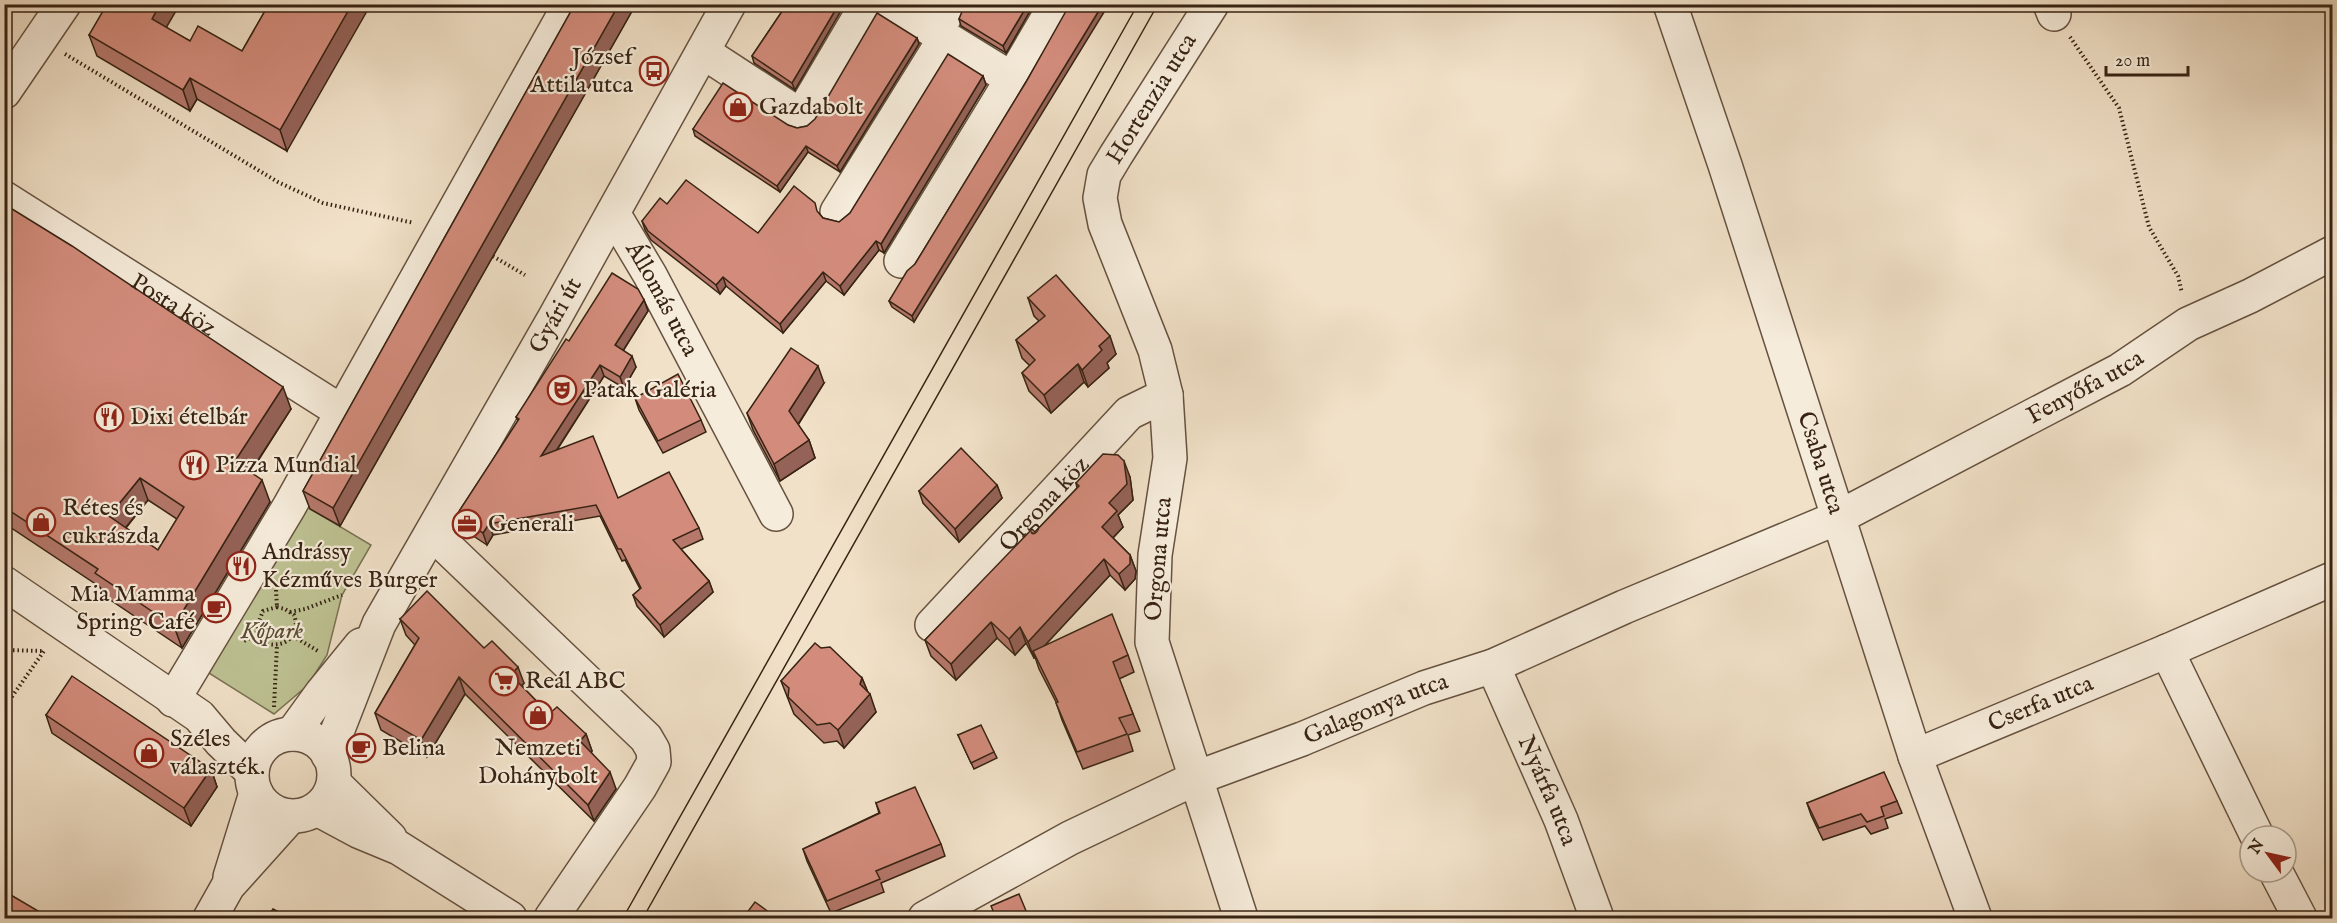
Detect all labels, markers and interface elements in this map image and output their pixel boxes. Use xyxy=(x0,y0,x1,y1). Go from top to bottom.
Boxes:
street label: Hortenzia utca xyxy=(1100,27,1205,170)
scale bar xyxy=(2106,39,2188,77)
place label: József Attila utca xyxy=(529,42,637,101)
text: 20 m xyxy=(2115,50,2150,73)
bus stop icon: József Attila utca xyxy=(638,55,670,87)
shop icon: Gazdabolt xyxy=(722,91,754,123)
place label: Gazdabolt xyxy=(759,92,863,123)
street label: Állomás utca xyxy=(618,235,706,362)
street label: Posta köz xyxy=(124,266,222,344)
street label: Gyári út xyxy=(522,272,589,359)
street label: Fenyőfa utca xyxy=(2022,342,2150,431)
theatre icon: Patak Galéria xyxy=(546,374,578,406)
place label: Patak Galéria xyxy=(583,375,717,406)
restaurant icon: Dixi ételbár xyxy=(93,401,125,433)
place label: Dixi ételbár xyxy=(130,402,248,433)
street label: Csaba utca xyxy=(1790,408,1852,519)
restaurant icon: Pizza Mundial xyxy=(178,449,210,481)
place label: Pizza Mundial xyxy=(215,450,357,481)
street label: Orgona köz xyxy=(992,450,1096,558)
place label: Rétes és cukrászda xyxy=(62,493,160,552)
street label: Orgona utca xyxy=(1138,495,1180,622)
shop icon: Rétes és cukrászda xyxy=(25,506,57,538)
office icon: Generali xyxy=(451,508,483,540)
place label: Generali xyxy=(488,509,574,540)
place label: Andrássy Kézműves Burger xyxy=(261,537,438,596)
restaurant icon: Andrássy Kézműves Burger xyxy=(225,550,257,582)
place label: Mia Mamma Spring Café xyxy=(70,579,196,638)
cafe icon: Mia Mamma Spring Café xyxy=(200,592,232,624)
park label: Kőpark xyxy=(240,616,304,647)
supermarket icon: Reál ABC xyxy=(488,665,520,697)
place label: Reál ABC xyxy=(525,666,626,697)
street label: Galagonya utca xyxy=(1299,666,1453,752)
street label: Cserfa utca xyxy=(1983,668,2098,739)
shop icon: Nemzeti Dohánybolt xyxy=(522,699,554,731)
place label: Széles választék. xyxy=(170,724,265,783)
street label: Nyárfa utca xyxy=(1510,731,1585,850)
cafe icon: Belina xyxy=(345,732,377,764)
place label: Belina xyxy=(382,733,446,764)
place label: Nemzeti Dohánybolt xyxy=(478,733,598,792)
shop icon: Széles választék. xyxy=(133,737,165,769)
north arrow xyxy=(2238,824,2298,884)
text: N xyxy=(2244,836,2269,859)

